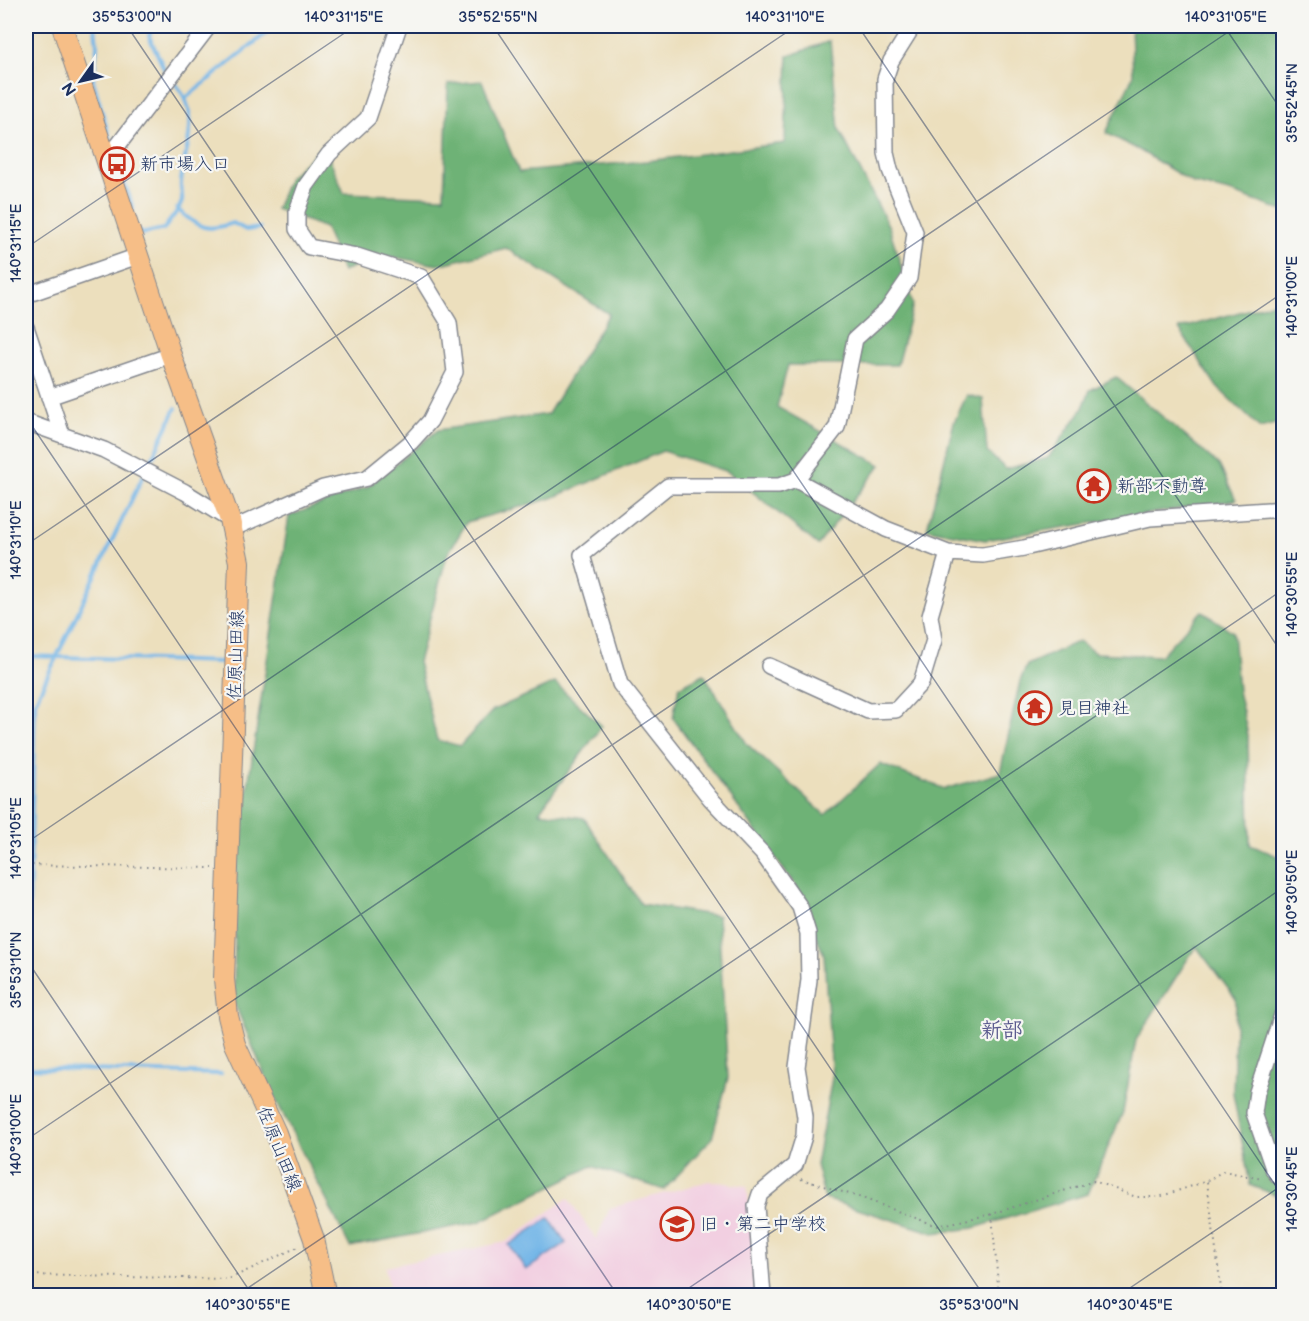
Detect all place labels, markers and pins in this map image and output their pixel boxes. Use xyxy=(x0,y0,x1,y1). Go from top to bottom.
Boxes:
bus stop icon: 新市場入口 xyxy=(99,146,135,182)
place label: 新市場入口 xyxy=(140,154,230,175)
temple icon: 新部不動尊 xyxy=(1076,468,1112,504)
place label: 新部不動尊 xyxy=(1117,476,1207,497)
temple icon: 見目神社 xyxy=(1017,690,1053,726)
place label: 見目神社 xyxy=(1058,698,1130,719)
school or university icon: 旧・第二中学校 xyxy=(659,1206,695,1242)
place label: 旧・第二中学校 xyxy=(700,1214,826,1235)

